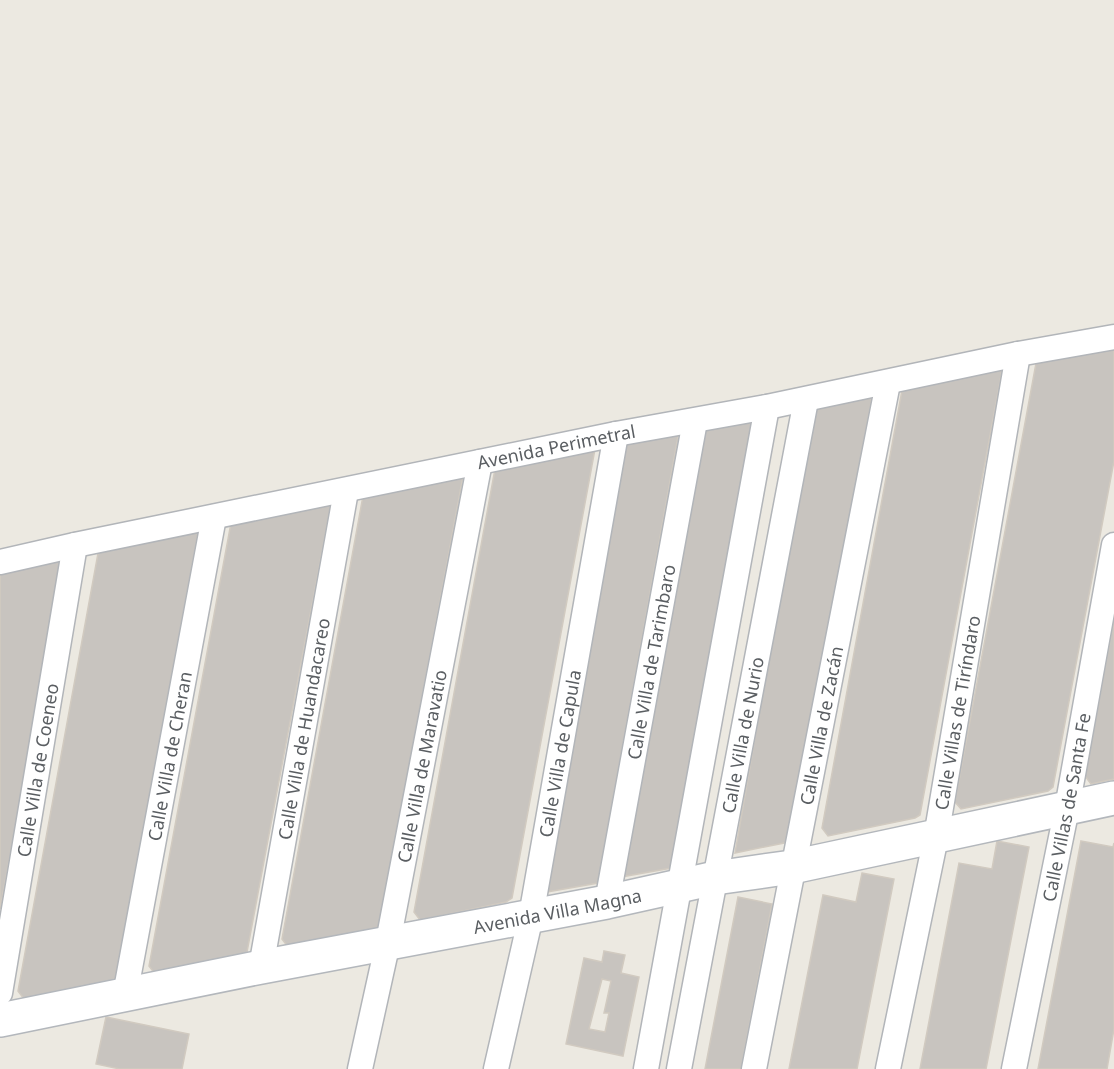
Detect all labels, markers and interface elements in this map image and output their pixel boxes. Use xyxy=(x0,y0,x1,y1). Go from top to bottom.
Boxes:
street label: Avenida Perimetral xyxy=(475,419,637,474)
street label: Calle Villa de Tarimbaro xyxy=(621,562,681,761)
street label: Calle Villas de Tiríndaro xyxy=(929,614,985,812)
street label: Calle Villa de Huandacareo xyxy=(272,616,335,842)
street label: Calle Villa de Zacán xyxy=(794,644,848,807)
street label: Calle Villa de Nurio xyxy=(716,655,769,815)
street label: Calle Villa de Maravatio xyxy=(391,668,452,865)
street label: Calle Villa de Capula xyxy=(533,668,586,839)
street label: Calle Villa de Cheran xyxy=(142,669,197,843)
street label: Calle Villa de Coeneo xyxy=(11,681,64,859)
street label: Calle Villas de Santa Fe xyxy=(1036,711,1096,904)
street label: Avenida Villa Magna xyxy=(471,883,644,939)

